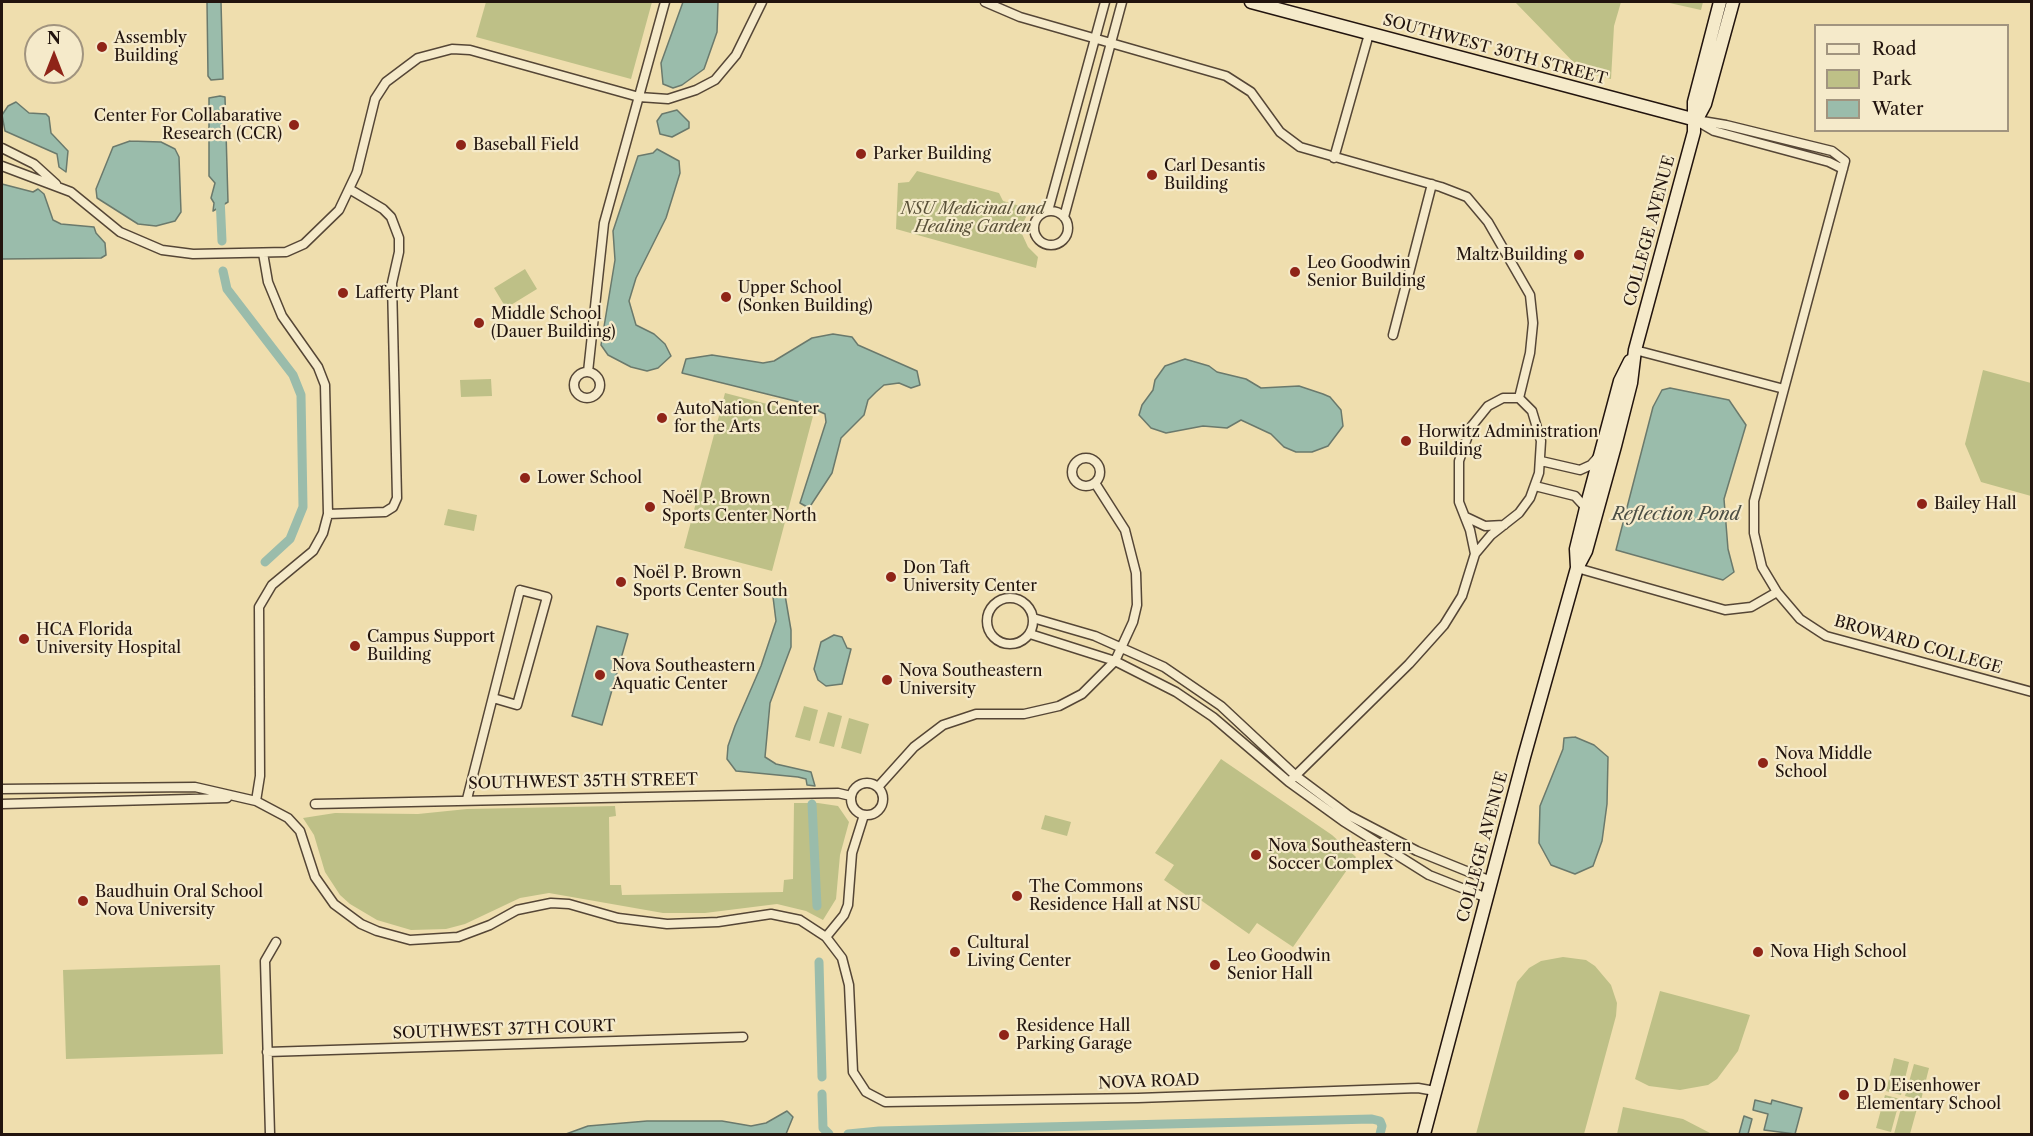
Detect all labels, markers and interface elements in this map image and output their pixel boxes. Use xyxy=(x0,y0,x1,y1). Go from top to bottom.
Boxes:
street label: SOUTHWEST 30TH STREET xyxy=(1381,11,1609,89)
north arrow xyxy=(24,24,84,84)
legend xyxy=(1814,24,2009,132)
text: N xyxy=(47,28,61,48)
place label: Assembly Building xyxy=(114,28,187,66)
text: Road xyxy=(1872,38,1917,60)
marker: Assembly Building xyxy=(95,40,109,54)
text: Park xyxy=(1872,68,1911,90)
text: Water xyxy=(1872,98,1924,120)
place label: Center For Collabarative Research (CCR) xyxy=(94,106,282,144)
marker: Center For Collabarative Research (CCR) xyxy=(287,118,301,132)
place label: Baseball Field xyxy=(473,135,579,155)
marker: Baseball Field xyxy=(454,138,468,152)
place label: Parker Building xyxy=(873,144,991,164)
marker: Parker Building xyxy=(854,147,868,161)
street label: COLLEGE AVENUE xyxy=(1621,153,1679,309)
place label: Carl Desantis Building xyxy=(1164,156,1265,194)
marker: Carl Desantis Building xyxy=(1145,168,1159,182)
park label: NSU Medicinal and Healing Garden xyxy=(901,199,1045,237)
place label: Maltz Building xyxy=(1456,245,1567,265)
marker: Maltz Building xyxy=(1572,248,1586,262)
place label: Leo Goodwin Senior Building xyxy=(1307,253,1425,291)
marker: Leo Goodwin Senior Building xyxy=(1288,265,1302,279)
place label: Upper School (Sonken Building) xyxy=(738,278,873,316)
place label: Lafferty Plant xyxy=(355,283,459,303)
marker: Lafferty Plant xyxy=(336,286,350,300)
marker: Upper School (Sonken Building) xyxy=(719,290,733,304)
place label: Middle School (Dauer Building) xyxy=(491,304,616,342)
marker: Middle School (Dauer Building) xyxy=(472,316,486,330)
place label: AutoNation Center for the Arts xyxy=(674,399,819,437)
marker: AutoNation Center for the Arts xyxy=(655,411,669,425)
place label: Horwitz Administration Building xyxy=(1418,422,1598,460)
marker: Horwitz Administration Building xyxy=(1399,434,1413,448)
place label: Lower School xyxy=(537,468,642,488)
marker: Lower School xyxy=(518,471,532,485)
place label: Noël P. Brown Sports Center North xyxy=(662,488,817,526)
place label: Bailey Hall xyxy=(1934,494,2017,514)
marker: Bailey Hall xyxy=(1915,497,1929,511)
marker: Noël P. Brown Sports Center North xyxy=(643,500,657,514)
water label: Reflection Pond xyxy=(1612,504,1740,526)
place label: Don Taft University Center xyxy=(903,558,1037,596)
place label: Noël P. Brown Sports Center South xyxy=(633,563,788,601)
marker: Don Taft University Center xyxy=(884,570,898,584)
marker: Noël P. Brown Sports Center South xyxy=(614,575,628,589)
street label: BROWARD COLLEGE xyxy=(1832,612,2004,678)
place label: HCA Florida University Hospital xyxy=(36,620,181,658)
place label: Campus Support Building xyxy=(367,627,495,665)
marker: HCA Florida University Hospital xyxy=(17,632,31,646)
marker: Campus Support Building xyxy=(348,639,362,653)
place label: Nova Southeastern Aquatic Center xyxy=(612,656,756,694)
place label: Nova Southeastern University xyxy=(899,661,1043,699)
marker: Nova Southeastern Aquatic Center xyxy=(593,668,607,682)
marker: Nova Southeastern University xyxy=(880,673,894,687)
place label: Nova Middle School xyxy=(1775,744,1872,782)
marker: Nova Middle School xyxy=(1756,756,1770,770)
street label: COLLEGE AVENUE xyxy=(1454,769,1512,925)
street label: SOUTHWEST 35TH STREET xyxy=(468,770,698,794)
place label: Nova Southeastern Soccer Complex xyxy=(1268,836,1412,874)
marker: Nova Southeastern Soccer Complex xyxy=(1249,848,1263,862)
place label: The Commons Residence Hall at NSU xyxy=(1029,877,1201,915)
place label: Baudhuin Oral School Nova University xyxy=(95,882,263,920)
marker: The Commons Residence Hall at NSU xyxy=(1010,889,1024,903)
marker: Baudhuin Oral School Nova University xyxy=(76,894,90,908)
place label: Cultural Living Center xyxy=(967,933,1071,971)
place label: Nova High School xyxy=(1770,942,1907,962)
marker: Cultural Living Center xyxy=(948,945,962,959)
marker: Nova High School xyxy=(1751,945,1765,959)
place label: Leo Goodwin Senior Hall xyxy=(1227,946,1331,984)
marker: Leo Goodwin Senior Hall xyxy=(1208,958,1222,972)
place label: Residence Hall Parking Garage xyxy=(1016,1016,1132,1054)
street label: SOUTHWEST 37TH COURT xyxy=(392,1017,616,1043)
marker: Residence Hall Parking Garage xyxy=(997,1028,1011,1042)
street label: NOVA ROAD xyxy=(1098,1071,1200,1093)
place label: D D Eisenhower Elementary School xyxy=(1856,1076,2001,1114)
marker: D D Eisenhower Elementary School xyxy=(1837,1088,1851,1102)

